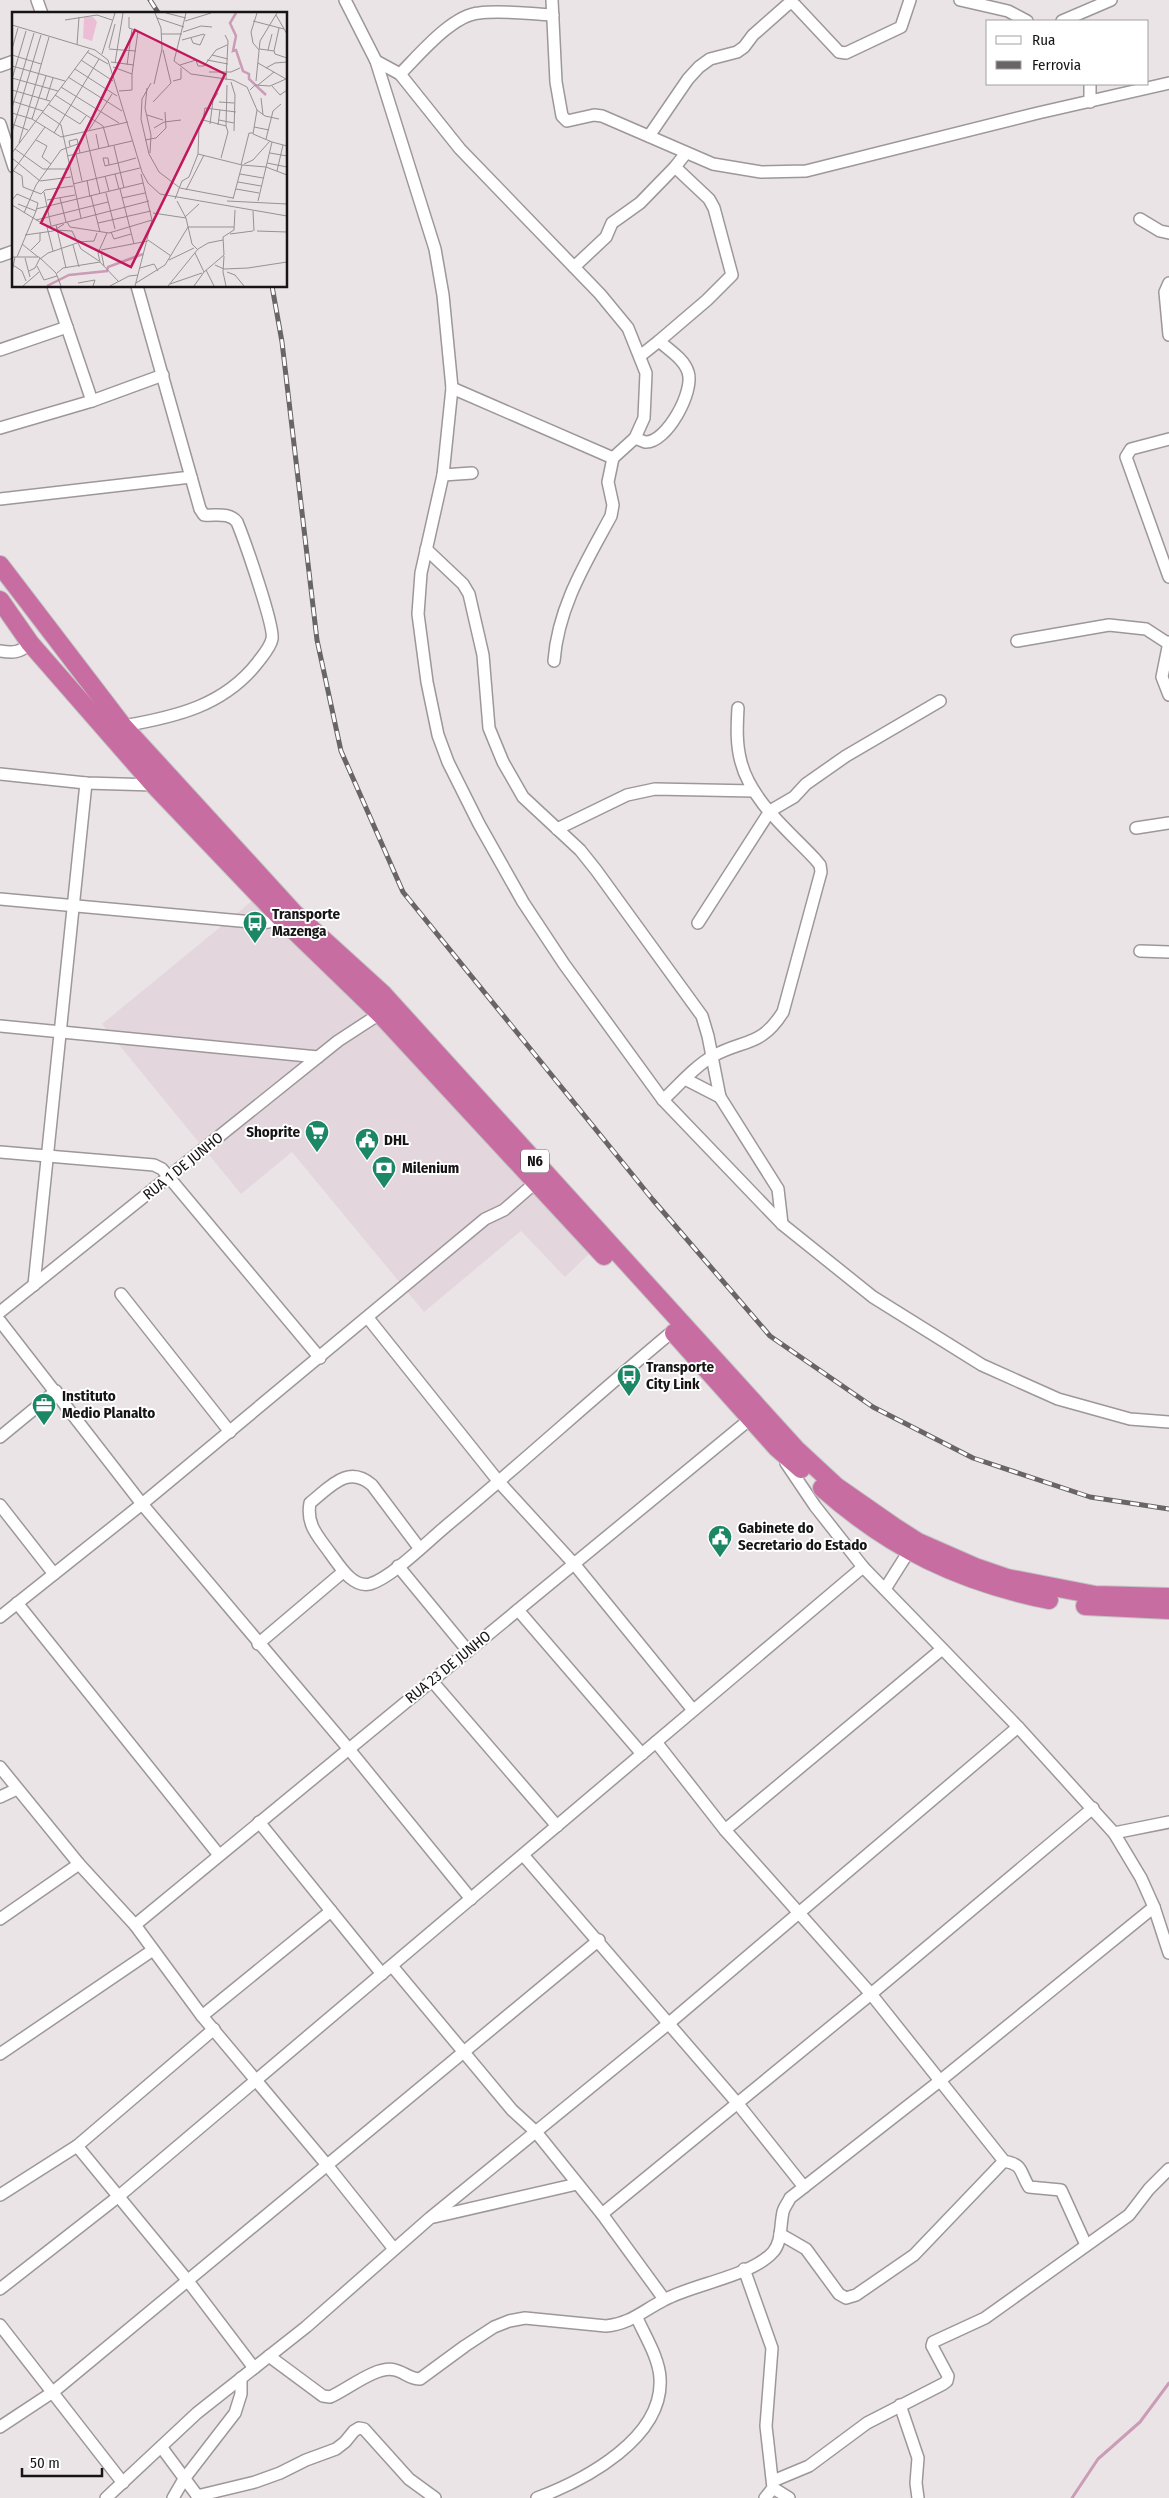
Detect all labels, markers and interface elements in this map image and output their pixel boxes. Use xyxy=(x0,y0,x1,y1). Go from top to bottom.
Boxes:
inset map xyxy=(12,12,288,288)
legend xyxy=(986,20,1149,85)
text: Rua xyxy=(1032,31,1055,49)
text: Ferrovia xyxy=(1032,56,1081,74)
place label: Transporte Mazenga xyxy=(272,905,340,940)
bus stop icon: Transporte Mazenga xyxy=(242,910,268,944)
supermarket icon: Shoprite xyxy=(304,1119,330,1153)
place label: Shoprite xyxy=(246,1123,300,1141)
public building icon: DHL xyxy=(354,1127,380,1161)
street label: RUA 1 DE JUNHO xyxy=(140,1128,226,1204)
place label: DHL xyxy=(384,1131,409,1149)
road number: N6 xyxy=(521,1150,549,1172)
bank icon: Milenium xyxy=(371,1155,397,1189)
place label: Milenium xyxy=(402,1159,459,1177)
place label: Transporte City Link xyxy=(646,1358,714,1393)
bus stop icon: Transporte City Link xyxy=(616,1363,642,1397)
place label: Instituto Medio Planalto xyxy=(62,1387,155,1422)
office icon: Instituto Medio Planalto xyxy=(31,1392,57,1426)
place label: Gabinete do Secretario do Estado xyxy=(738,1519,867,1554)
public building icon: Gabinete do Secretario do Estado xyxy=(707,1524,733,1558)
street label: RUA 23 DE JUNHO xyxy=(402,1627,494,1707)
scale bar xyxy=(22,2446,102,2478)
text: 50 m xyxy=(30,2454,60,2472)

